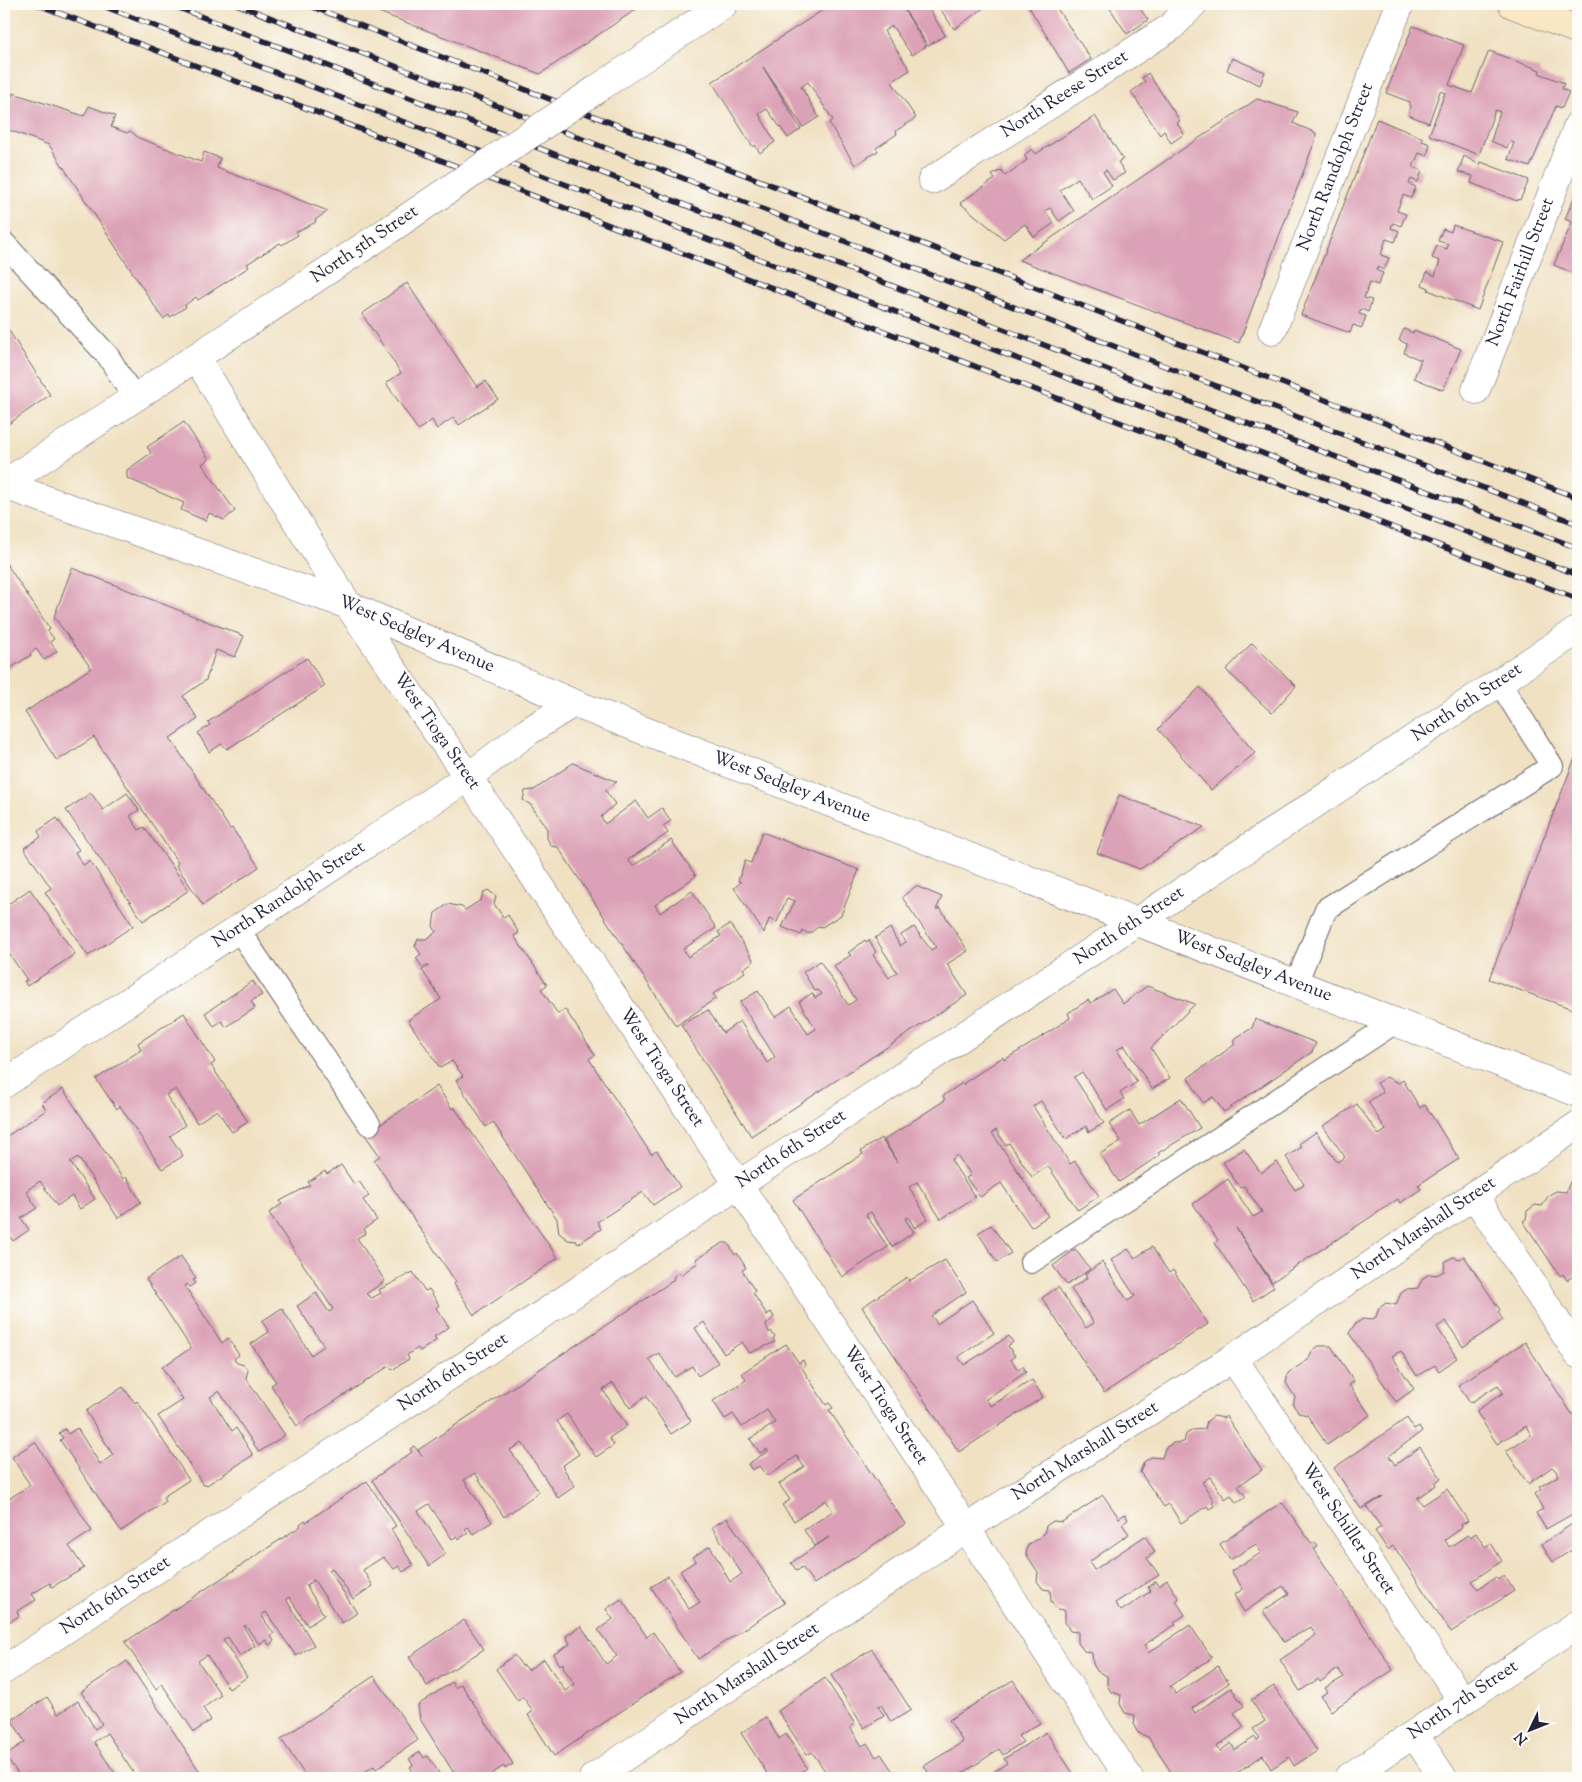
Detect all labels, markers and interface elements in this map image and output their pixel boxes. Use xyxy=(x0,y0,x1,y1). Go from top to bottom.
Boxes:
street label: North Reese Street xyxy=(996,44,1134,145)
street label: North Randolph Street xyxy=(1292,79,1381,255)
street label: North Fairhill Street xyxy=(1481,194,1562,350)
street label: North 5th Street xyxy=(306,199,424,291)
street label: West Sedgley Avenue xyxy=(335,590,498,680)
street label: North 6th Street xyxy=(1407,657,1528,749)
street label: West Tioga Street xyxy=(386,667,486,795)
street label: West Sedgley Avenue xyxy=(709,745,874,830)
street label: North Randolph Street xyxy=(208,835,371,955)
street label: North 6th Street xyxy=(1069,880,1190,972)
street label: West Sedgley Avenue xyxy=(1170,924,1336,1009)
street label: West Tioga Street xyxy=(612,1004,710,1133)
street label: North 6th Street xyxy=(731,1104,852,1196)
street label: North Marshall Street xyxy=(1347,1171,1501,1287)
street label: North 6th Street xyxy=(393,1327,514,1419)
street label: West Tioga Street xyxy=(836,1341,934,1470)
street label: North Marshall Street xyxy=(1007,1395,1164,1508)
street label: West Schiller Street xyxy=(1294,1458,1401,1600)
street label: North 6th Street xyxy=(56,1550,176,1642)
street label: North Marshall Street xyxy=(670,1617,825,1732)
street label: North 7th Street xyxy=(1404,1656,1522,1746)
north arrow xyxy=(1504,1704,1554,1754)

